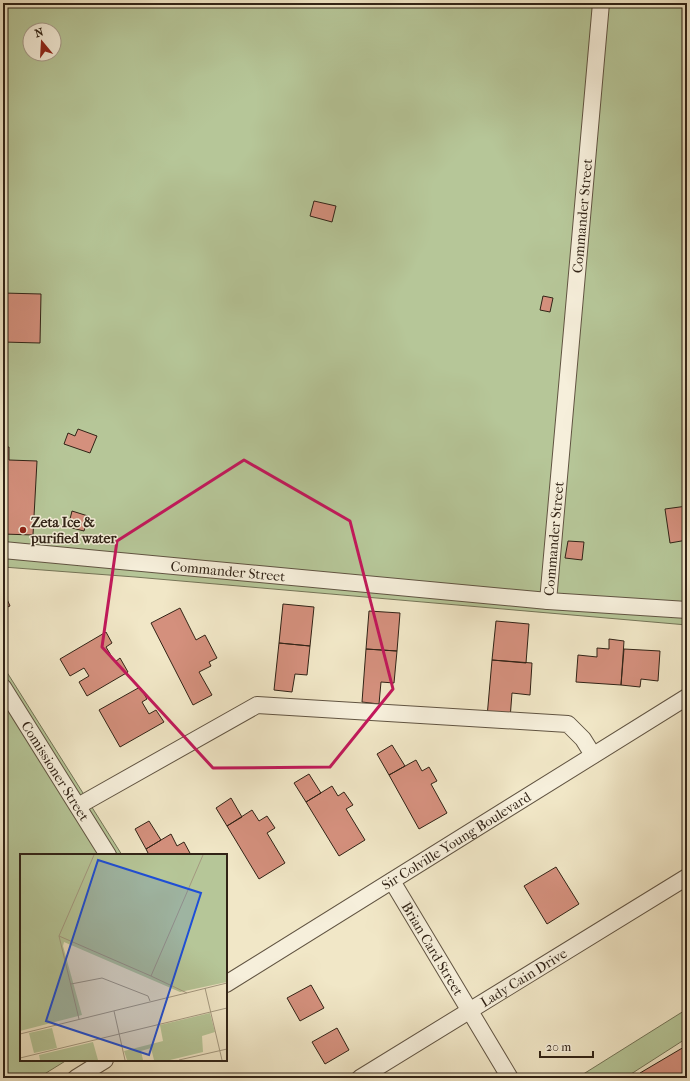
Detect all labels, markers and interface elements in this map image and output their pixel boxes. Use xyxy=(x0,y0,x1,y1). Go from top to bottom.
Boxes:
north arrow xyxy=(22,22,62,62)
text: N xyxy=(33,25,46,40)
street label: Commander Street xyxy=(569,158,596,274)
street label: Commander Street xyxy=(540,481,568,597)
place label: Zeta Ice & purified water xyxy=(30,514,118,547)
marker: Zeta Ice & purified water xyxy=(18,525,28,535)
street label: Commander Street xyxy=(170,558,286,585)
street label: Comissioner Street xyxy=(17,718,93,824)
street label: Sir Colville Young Boulevard xyxy=(379,788,534,894)
inset map xyxy=(20,854,227,1061)
street label: Brian Card Street xyxy=(398,899,467,999)
street label: Lady Cain Drive xyxy=(477,945,570,1011)
scale bar xyxy=(540,1033,593,1059)
text: 20 m xyxy=(546,1040,571,1054)

